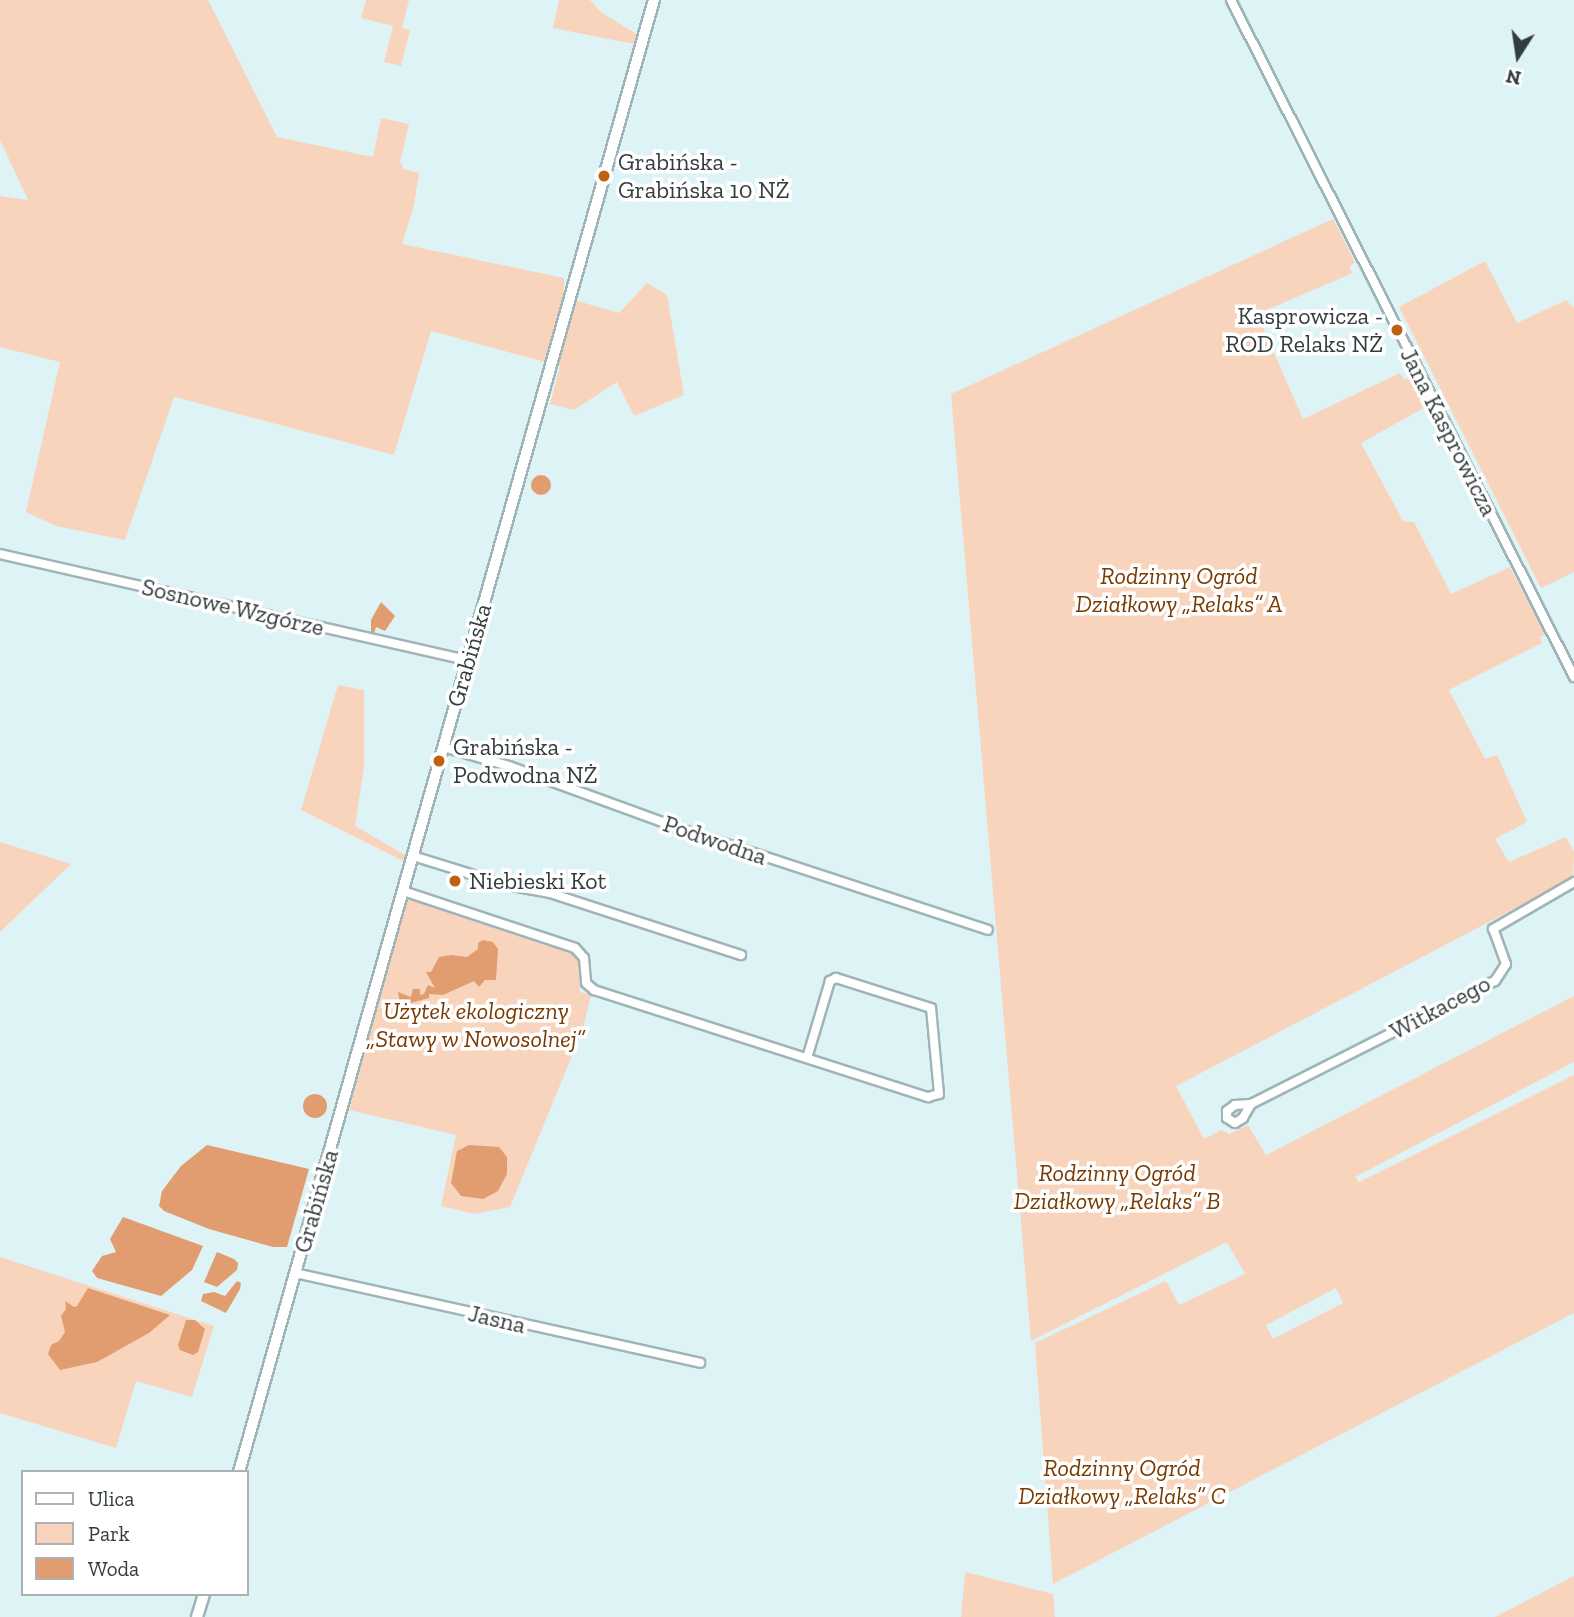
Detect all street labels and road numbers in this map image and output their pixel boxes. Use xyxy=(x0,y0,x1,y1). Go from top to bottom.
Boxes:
street label: Jana Kasprowicza xyxy=(1394,343,1504,521)
street label: Sosnowe Wzgórze xyxy=(139,572,327,642)
street label: Grabińska xyxy=(441,600,497,710)
street label: Podwodna xyxy=(659,809,771,871)
street label: Witkacego xyxy=(1385,969,1495,1045)
street label: Grabińska xyxy=(288,1146,344,1256)
street label: Jasna xyxy=(466,1298,528,1340)

